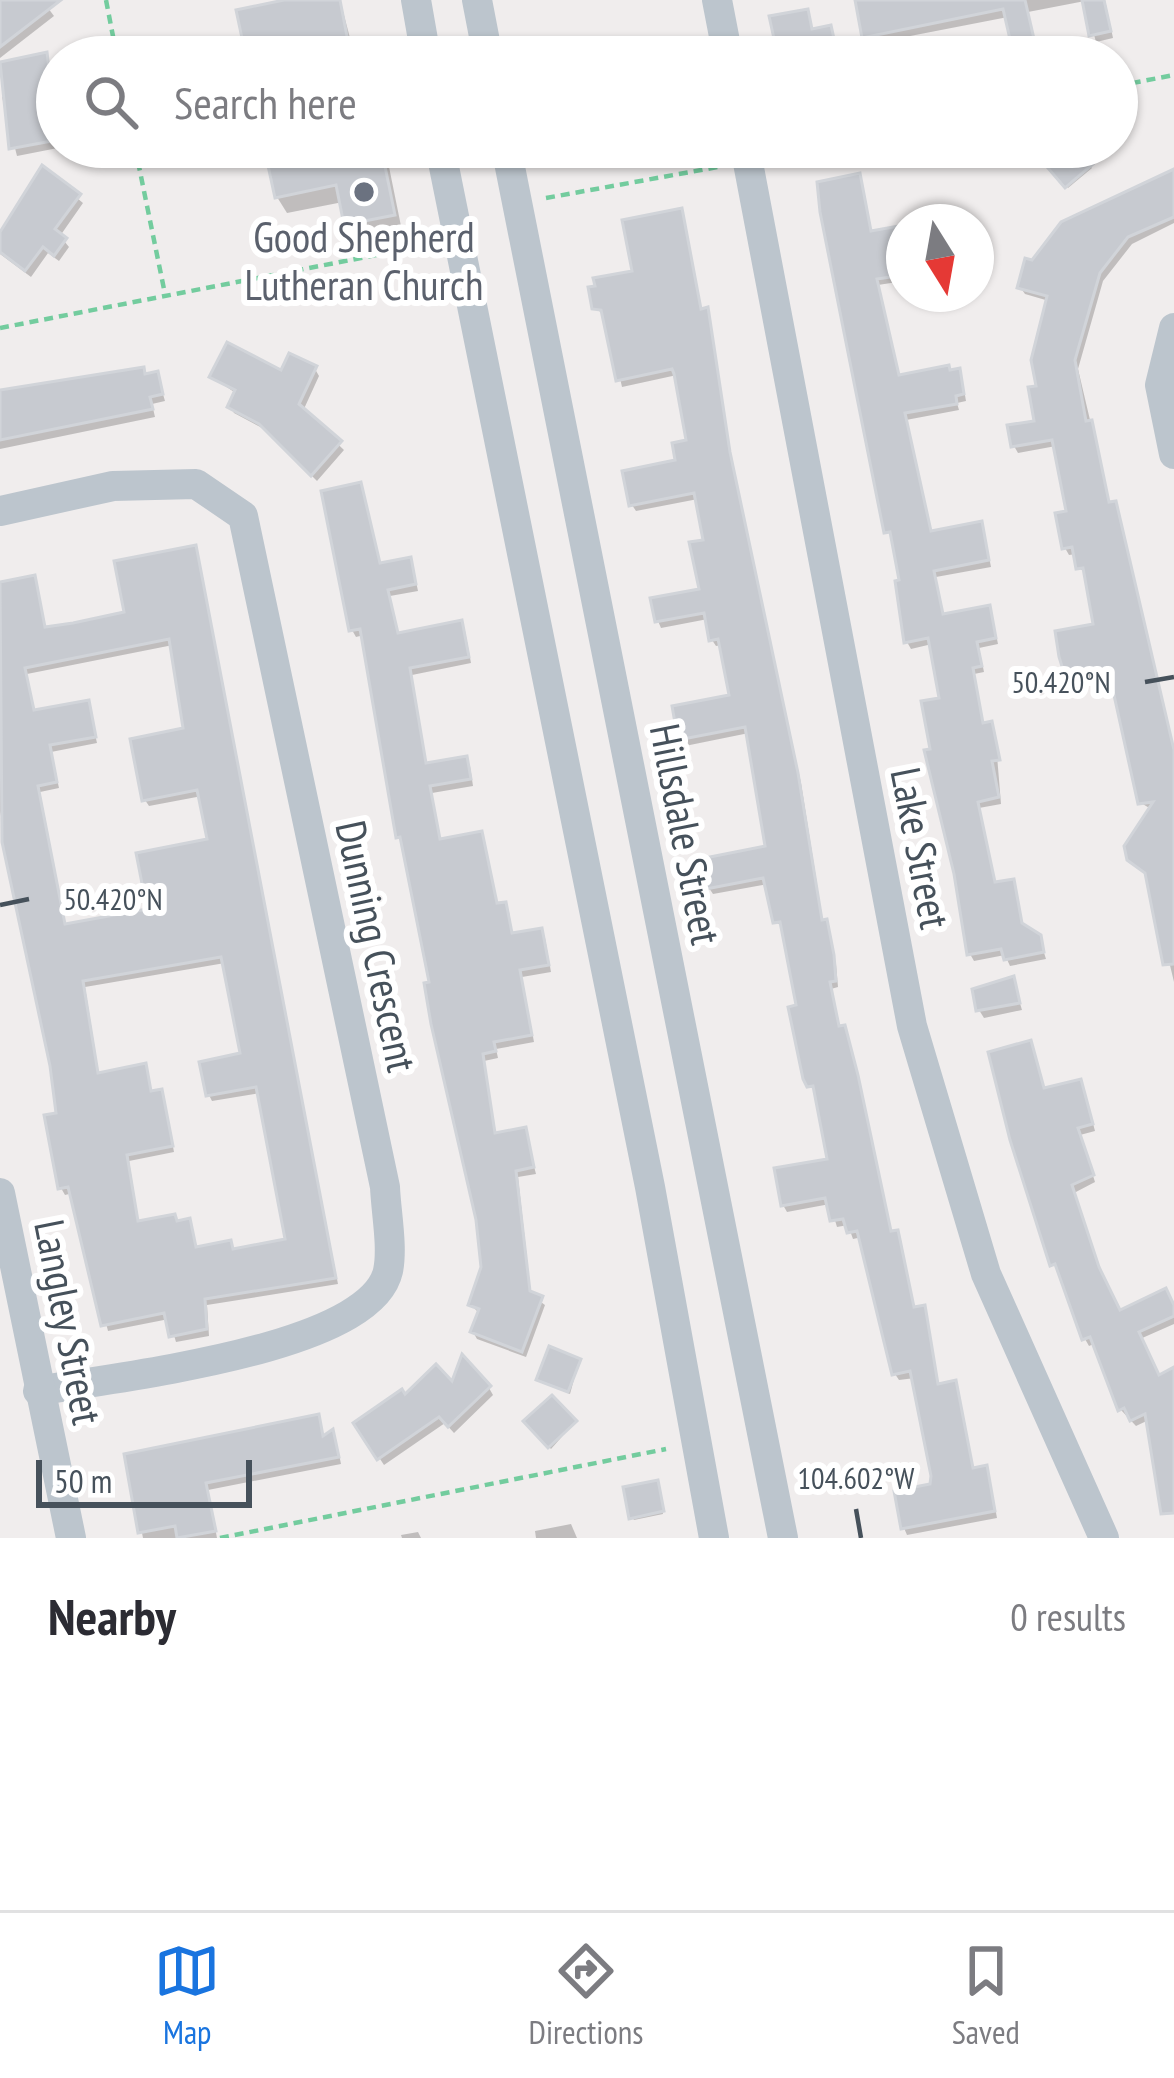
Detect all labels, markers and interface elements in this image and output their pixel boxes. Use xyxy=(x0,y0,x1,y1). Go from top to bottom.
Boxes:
search box xyxy=(36,36,1138,168)
icon: search xyxy=(78,69,144,135)
text: Search here xyxy=(174,73,357,131)
marker: Good Shepherd Lutheran Church xyxy=(351,179,377,205)
north arrow xyxy=(886,204,994,312)
place label: Good Shepherd Lutheran Church xyxy=(245,209,483,312)
text: 50.420°N xyxy=(1011,662,1111,701)
street label: Hillsdale Street xyxy=(638,719,734,949)
street label: Lake Street xyxy=(878,763,964,934)
street label: Dunning Crescent xyxy=(324,816,431,1077)
text: 50.420°N xyxy=(63,879,163,918)
street label: Langley Street xyxy=(22,1215,116,1429)
scale bar xyxy=(36,1454,252,1507)
text: 104.602°W xyxy=(798,1458,914,1497)
text: 50 m xyxy=(54,1459,112,1502)
text: Nearby xyxy=(48,1583,176,1649)
text: 0 results xyxy=(1010,1591,1126,1642)
tab: Map xyxy=(154,1938,220,2053)
tab: Directions xyxy=(529,1938,643,2053)
tab: Saved xyxy=(952,1938,1020,2053)

